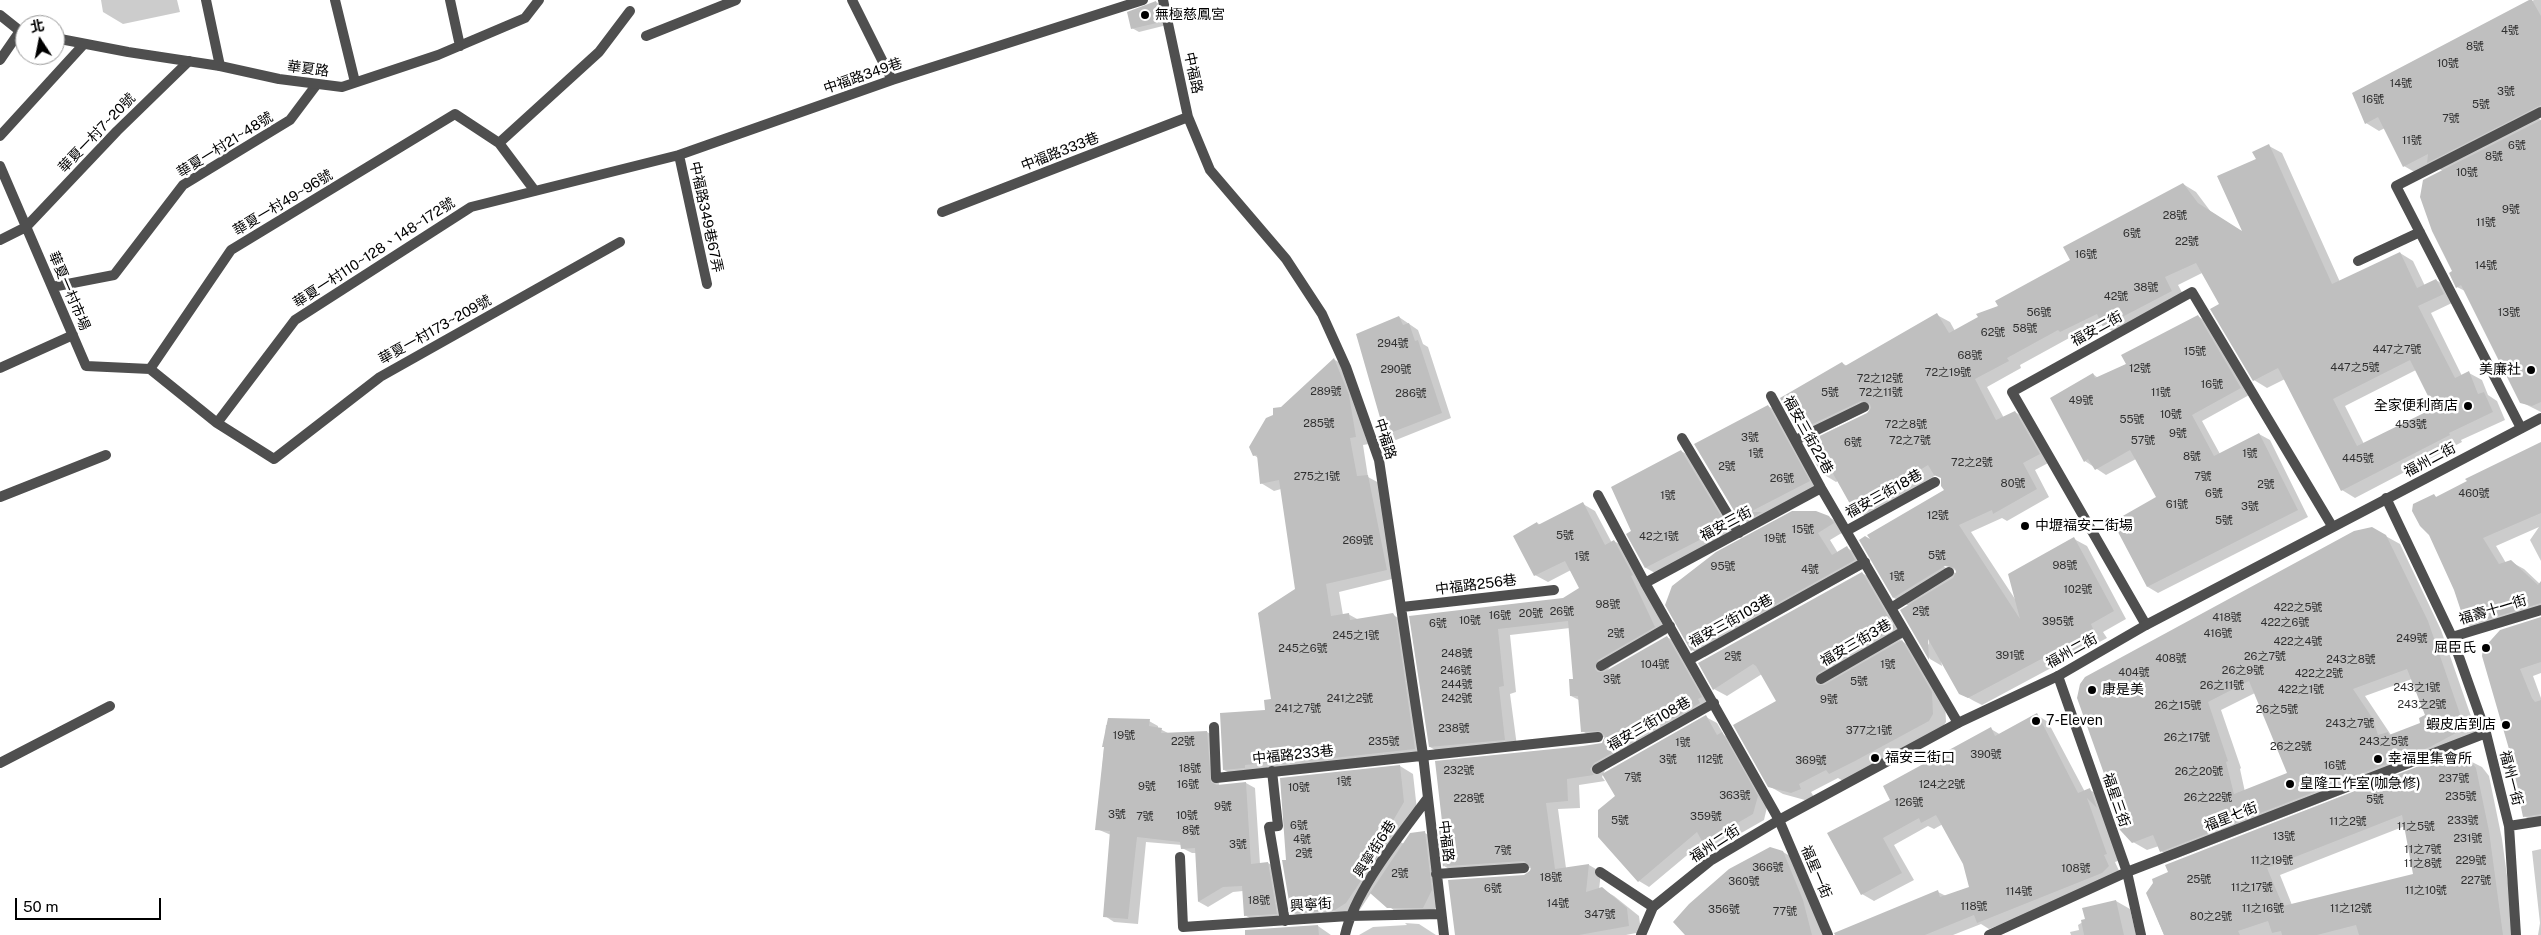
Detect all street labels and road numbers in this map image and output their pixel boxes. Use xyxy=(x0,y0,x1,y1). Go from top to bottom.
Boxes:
street label: 中福路 xyxy=(1180,51,1206,95)
street label: 中福路349巷 xyxy=(821,55,905,97)
street label: 華夏路 xyxy=(286,58,330,80)
street label: 華夏一村7~20號 xyxy=(55,90,139,176)
street label: 華夏一村21~48號 xyxy=(174,109,276,181)
street label: 中福路333巷 xyxy=(1019,129,1101,175)
street label: 中福路349巷67弄 xyxy=(686,160,726,274)
street label: 華夏一村49~96號 xyxy=(230,167,336,239)
street label: 華夏一村110~128、148~172號 xyxy=(290,194,458,312)
street label: 華夏一村市場 xyxy=(45,249,93,333)
street label: 華夏一村173~209號 xyxy=(376,292,494,368)
street label: 福安二街 xyxy=(2068,308,2126,350)
street label: 福安三街22巷 xyxy=(1780,393,1836,477)
street label: 中福路 xyxy=(1371,416,1399,462)
street label: 福州二街 xyxy=(2401,439,2459,481)
street label: 福安三街18巷 xyxy=(1843,466,1925,522)
street label: 福安三街 xyxy=(1697,503,1755,545)
street label: 中福路256巷 xyxy=(1434,572,1518,598)
street label: 福安三街103巷 xyxy=(1686,591,1776,651)
street label: 福壽十一街 xyxy=(2457,592,2529,628)
street label: 福安三街3巷 xyxy=(1818,616,1894,670)
street label: 福州二街 xyxy=(2043,630,2101,672)
street label: 福安三街108巷 xyxy=(1604,693,1694,755)
street label: 中福路233巷 xyxy=(1251,742,1335,768)
street label: 福州一街 xyxy=(2496,749,2526,807)
street label: 福星三街 xyxy=(2099,771,2133,829)
street label: 福星七街 xyxy=(2202,799,2260,835)
street label: 興寧街6巷 xyxy=(1350,817,1400,881)
street label: 中福路 xyxy=(1435,819,1457,863)
street label: 福州二街 xyxy=(1687,822,1743,866)
street label: 福星一街 xyxy=(1797,843,1835,901)
street label: 興寧街 xyxy=(1289,895,1333,915)

